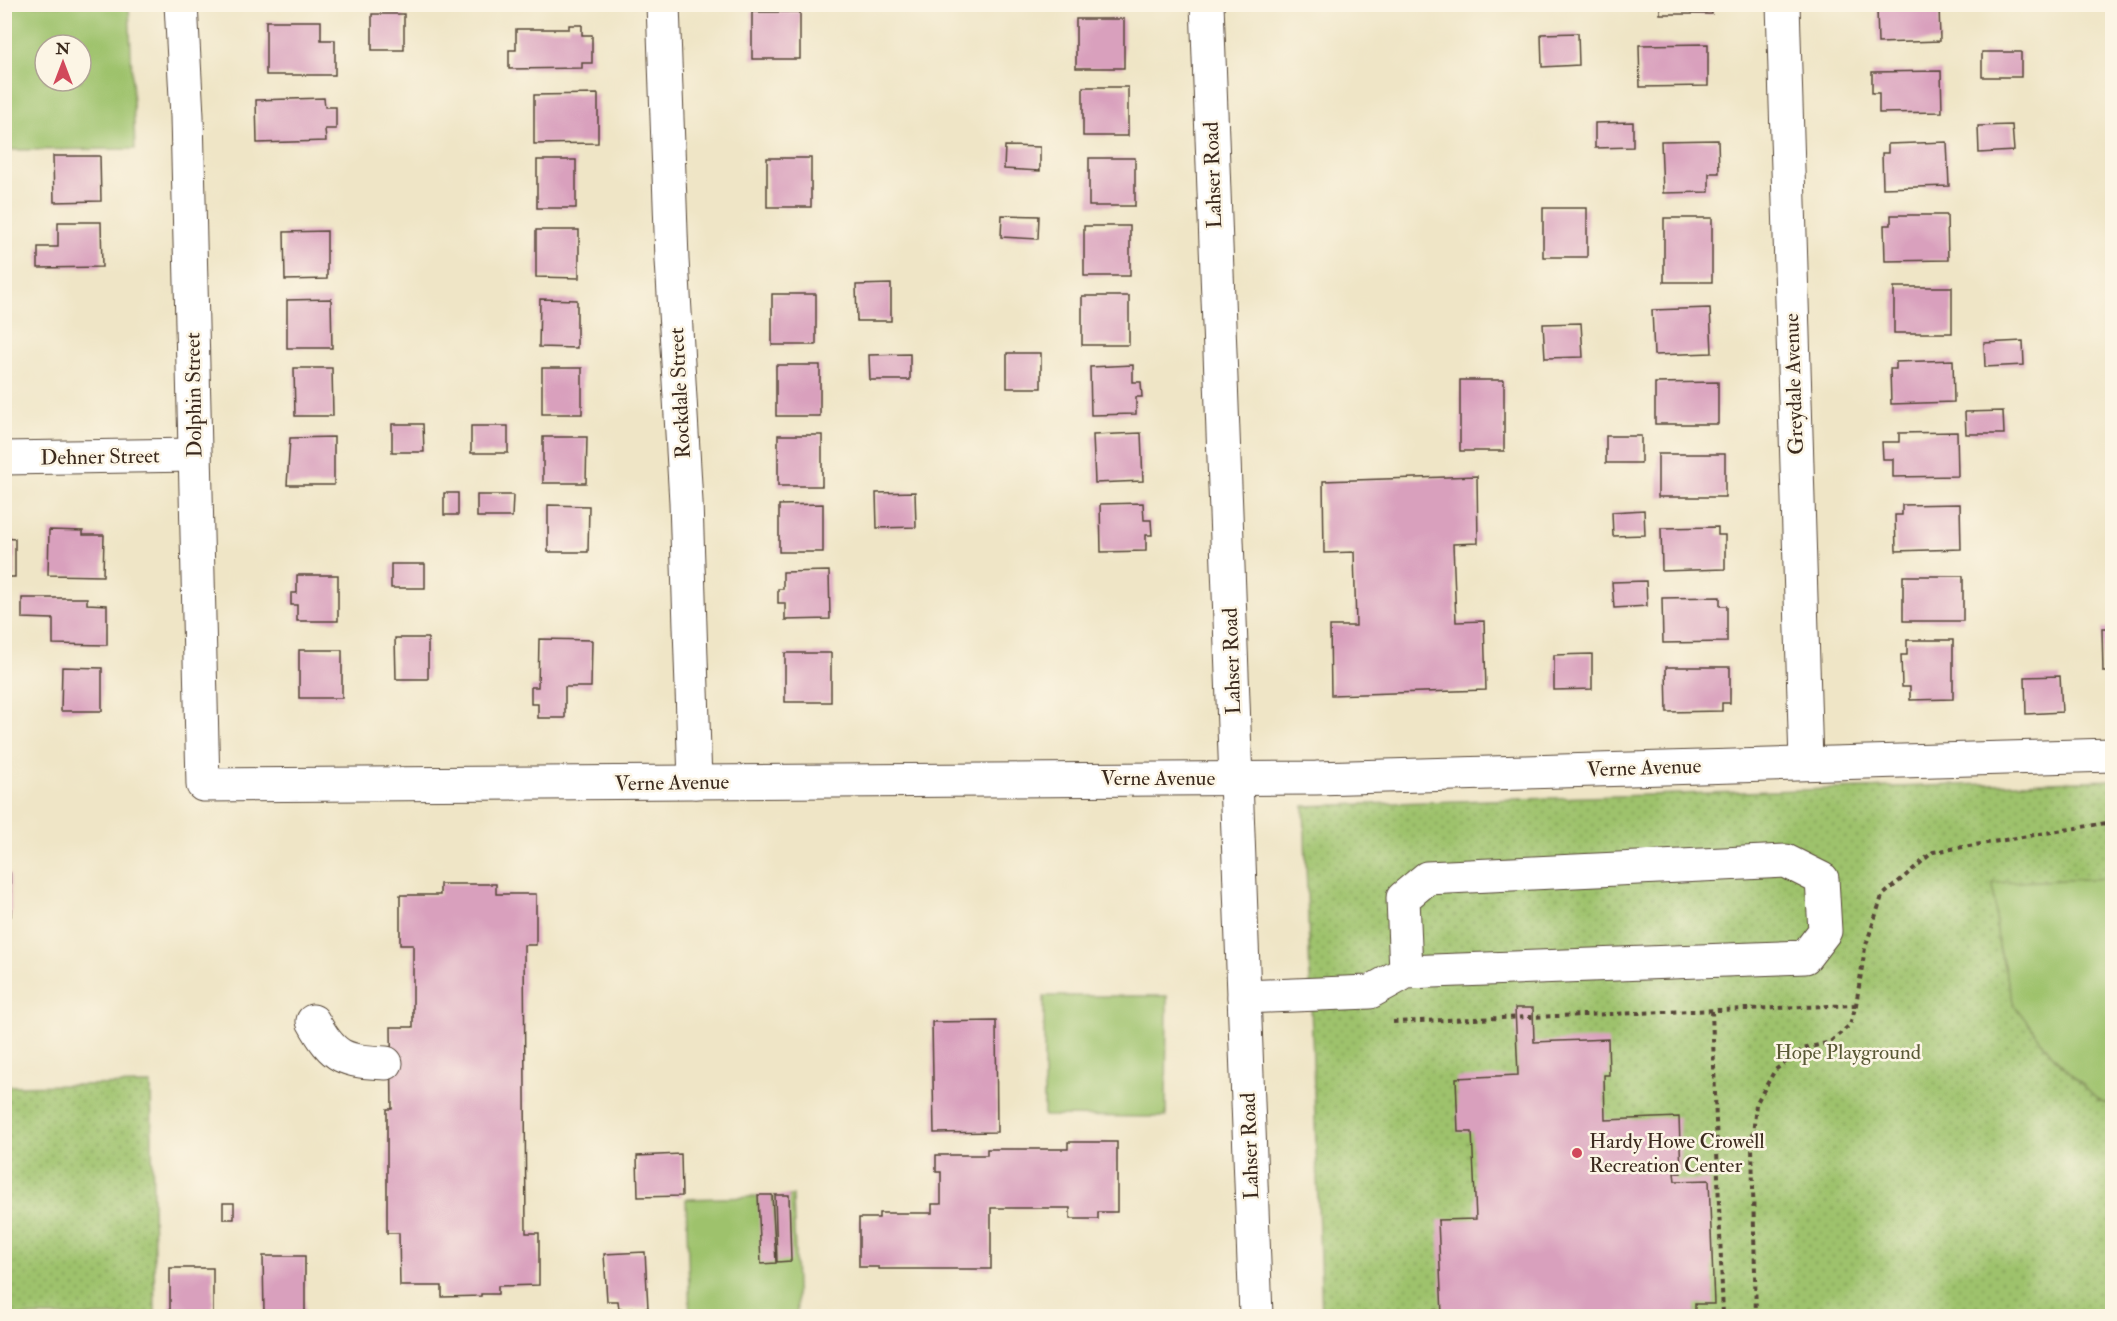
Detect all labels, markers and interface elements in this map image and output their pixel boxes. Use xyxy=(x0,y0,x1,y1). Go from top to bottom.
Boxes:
north arrow xyxy=(33,33,93,93)
text: N xyxy=(55,39,71,59)
street label: Lahser Road xyxy=(1198,120,1228,229)
street label: Greydale Avenue xyxy=(1778,313,1810,455)
street label: Rockdale Street xyxy=(663,327,697,459)
street label: Dolphin Street xyxy=(179,332,209,458)
street label: Dehner Street xyxy=(40,442,160,472)
street label: Lahser Road xyxy=(1217,606,1247,715)
street label: Verne Avenue xyxy=(1586,753,1702,783)
street label: Verne Avenue xyxy=(1101,765,1215,792)
street label: Verne Avenue xyxy=(614,768,730,797)
park label: Hope Playground xyxy=(1775,1039,1922,1066)
street label: Lahser Road xyxy=(1235,1091,1265,1200)
place label: Hardy Howe Crowell Recreation Center xyxy=(1589,1128,1765,1179)
marker: Hardy Howe Crowell Recreation Center xyxy=(1570,1146,1584,1160)

